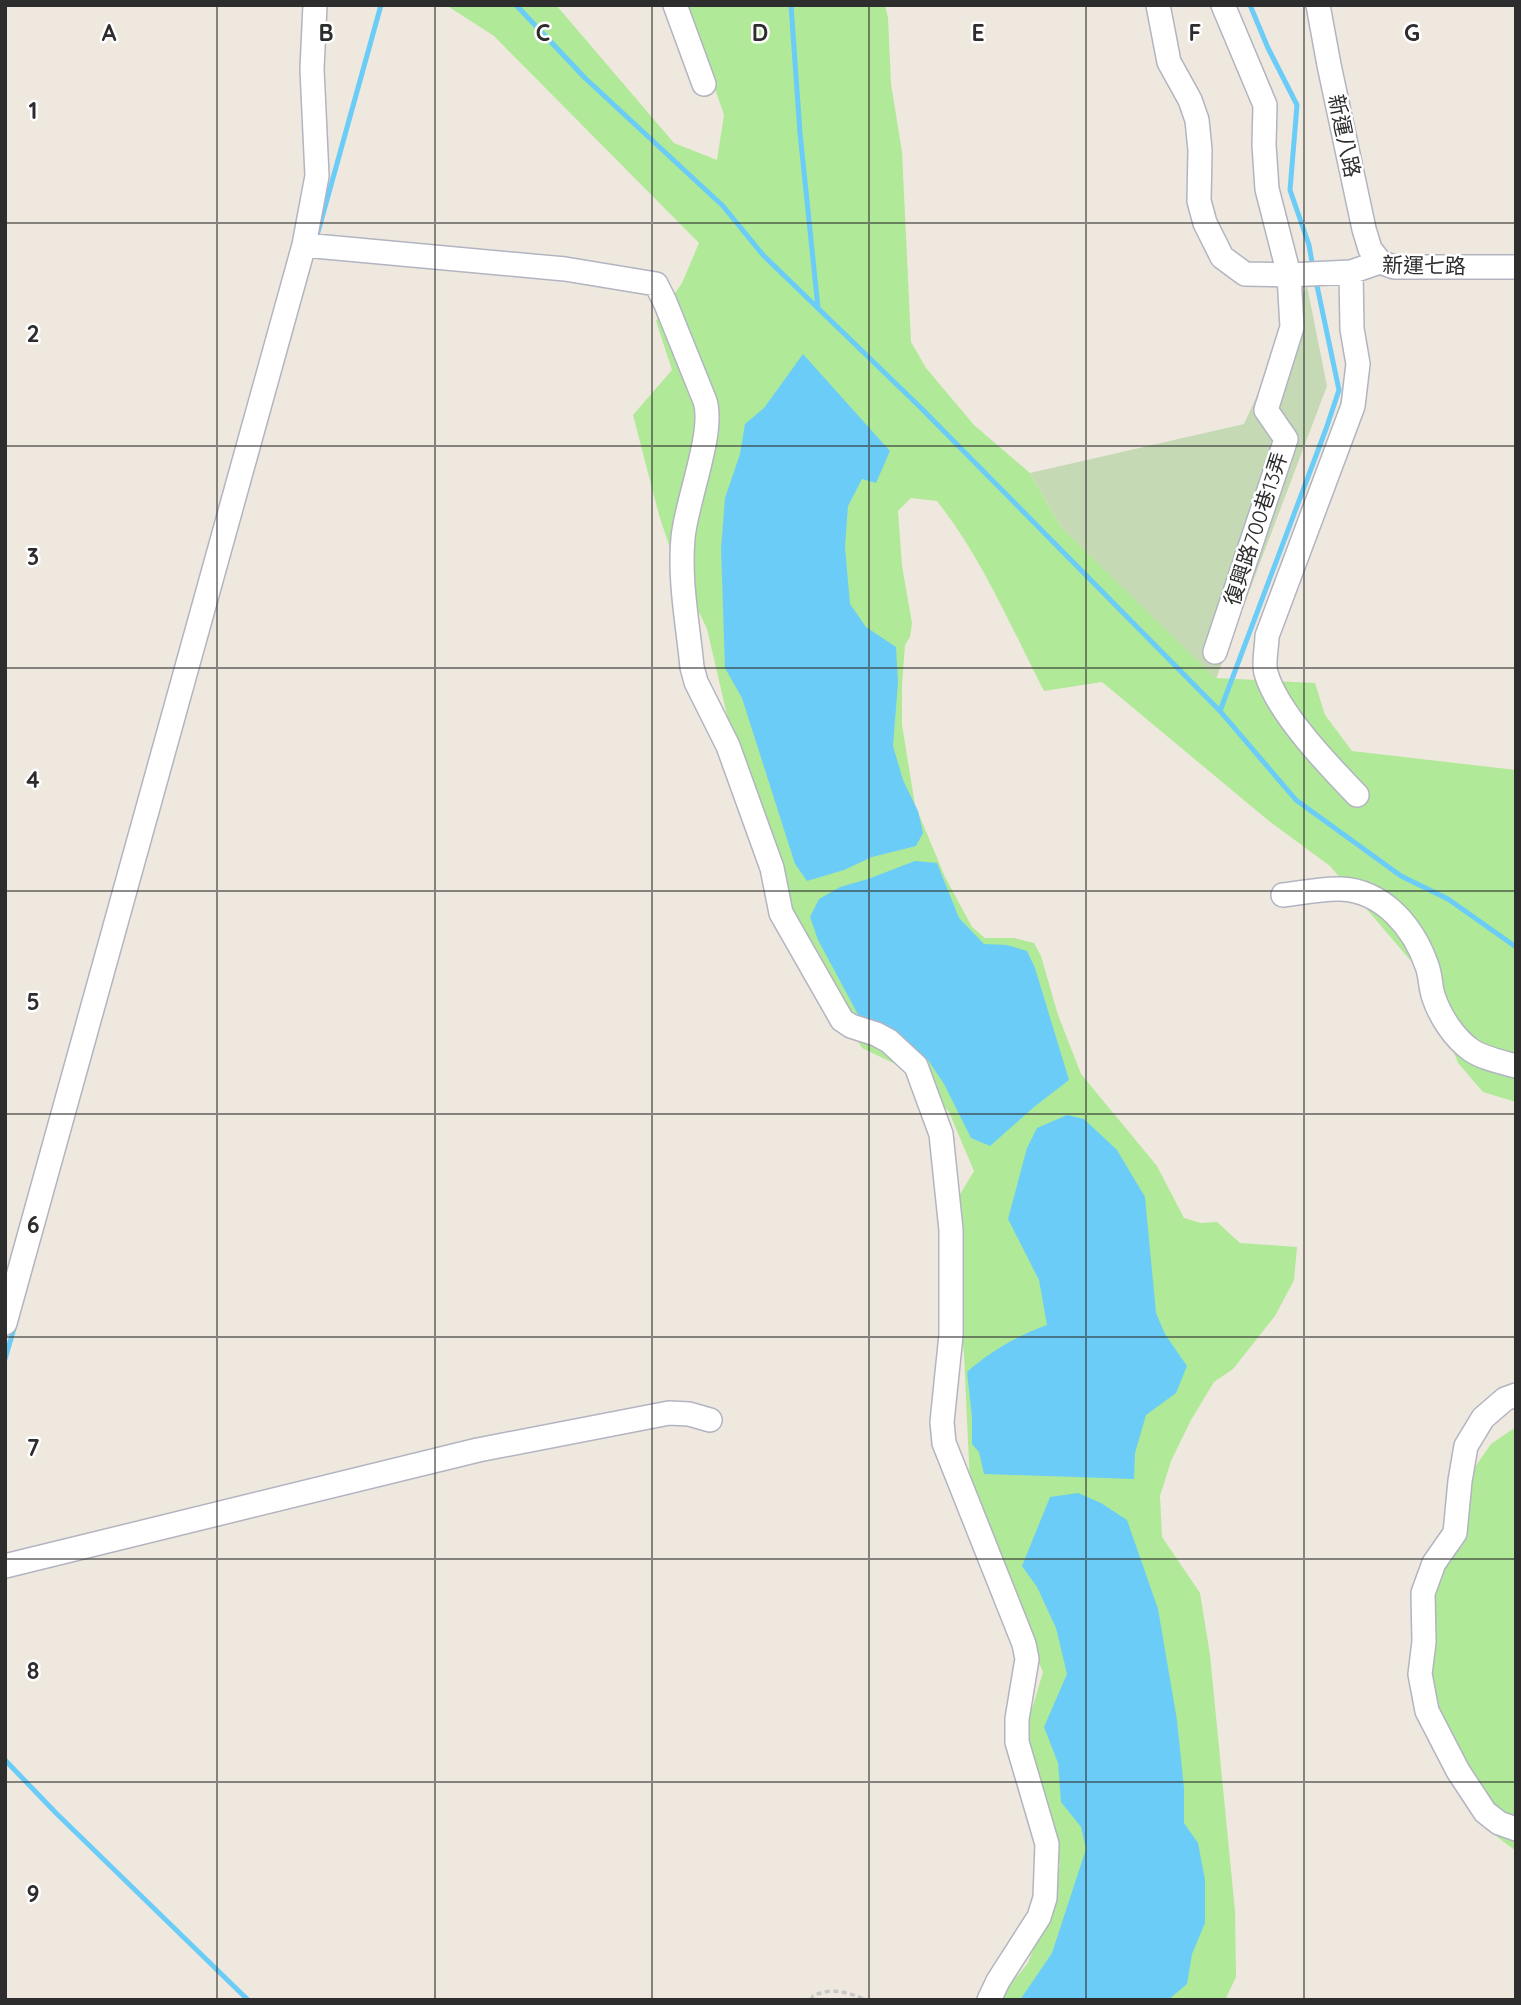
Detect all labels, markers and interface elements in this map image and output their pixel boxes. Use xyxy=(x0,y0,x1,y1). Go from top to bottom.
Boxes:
text: A xyxy=(102,18,117,47)
text: B xyxy=(318,18,334,47)
text: C xyxy=(536,18,550,47)
text: D xyxy=(752,18,768,47)
text: E xyxy=(971,18,985,47)
text: F xyxy=(1189,18,1201,47)
text: G xyxy=(1404,18,1420,47)
street label: 新運八路 xyxy=(1324,92,1366,180)
text: 1 xyxy=(29,96,37,125)
street label: 新運七路 xyxy=(1382,251,1466,279)
text: 2 xyxy=(26,319,40,348)
street label: 復興路700巷13弄 xyxy=(1218,449,1292,609)
text: 3 xyxy=(27,542,39,571)
text: 4 xyxy=(26,765,40,794)
text: 5 xyxy=(26,987,40,1016)
text: 6 xyxy=(27,1210,39,1239)
text: 7 xyxy=(27,1433,40,1462)
text: 8 xyxy=(27,1656,39,1685)
text: 9 xyxy=(26,1879,40,1908)

